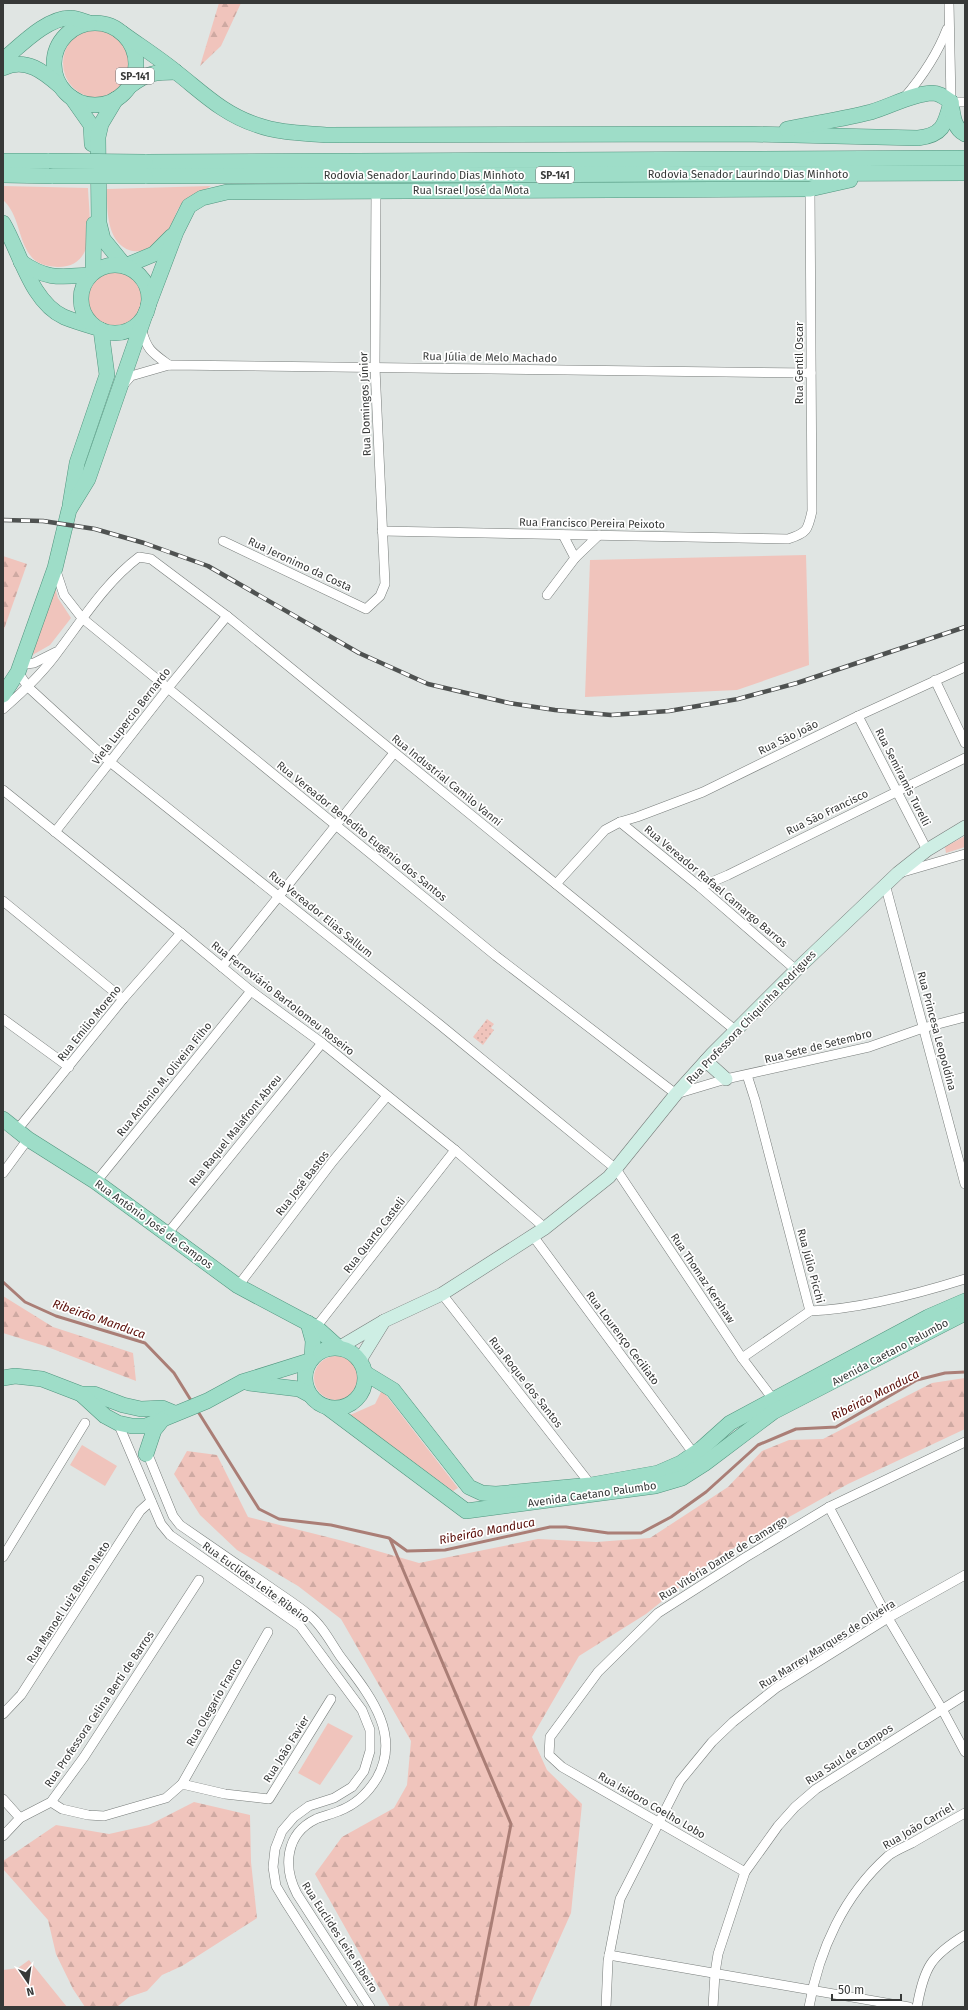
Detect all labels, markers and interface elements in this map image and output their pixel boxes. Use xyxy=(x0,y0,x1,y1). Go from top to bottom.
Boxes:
road number: SP-141 xyxy=(116,68,154,84)
road number: SP-141 xyxy=(536,167,574,183)
street label: Rodovia Senador Laurindo Dias Minhoto xyxy=(648,168,848,181)
street label: Rodovia Senador Laurindo Dias Minhoto xyxy=(324,169,524,182)
street label: Rua Israel José da Mota xyxy=(413,184,529,197)
street label: Rua Gentil Oscar xyxy=(793,321,806,404)
street label: Rua Júlia de Melo Machado xyxy=(423,350,557,365)
street label: Rua Domingos Júnior xyxy=(357,351,374,456)
street label: Rua Francisco Pereira Peixoto xyxy=(519,516,665,531)
street label: Rua Jeronimo da Costa xyxy=(246,535,354,594)
street label: Viela Lupercio Bernardo xyxy=(90,665,173,767)
street label: Rua São João xyxy=(756,717,820,758)
street label: Rua Semiramis Turelli xyxy=(872,726,933,828)
street label: Rua Industrial Camilo Vanni xyxy=(389,732,504,829)
street label: Rua Vereador Benedito Eugênio dos Santos xyxy=(274,759,449,904)
street label: Rua São Francisco xyxy=(784,787,870,838)
street label: Rua Vereador Rafael Camargo Barros xyxy=(642,823,790,950)
street label: Rua Vereador Elias Sallum xyxy=(266,868,375,960)
street label: Rua Ferroviário Bartolomeu Roseiro xyxy=(209,939,357,1058)
street label: Rua Professora Chiquinha Rodrigues xyxy=(684,948,819,1087)
street label: Rua Princesa Leopoldina xyxy=(914,970,959,1092)
street label: Rua Emilio Moreno xyxy=(55,983,124,1064)
street label: Rua Antonio M. Oliveira Filho xyxy=(114,1020,215,1139)
street label: Rua Sete de Setembro xyxy=(763,1027,873,1066)
street label: Rua Raquel Malafront Abreu xyxy=(186,1072,284,1189)
street label: Rua José Bastos xyxy=(273,1148,332,1218)
street label: Rua Antônio José de Campos xyxy=(92,1177,215,1272)
street label: Rua Quarto Casteli xyxy=(341,1195,408,1276)
street label: Rua Júlio Picchi xyxy=(794,1227,827,1305)
street label: Rua Thomaz Kershaw xyxy=(668,1231,738,1326)
street label: Rua Lourenço Ceciliato xyxy=(583,1289,662,1388)
water label: Ribeirão Manduca xyxy=(51,1297,147,1342)
street label: Avenida Caetano Palumbo xyxy=(830,1316,951,1389)
street label: Rua Roque dos Santos xyxy=(486,1334,565,1430)
water label: Ribeirão Manduca xyxy=(828,1367,922,1423)
street label: Avenida Caetano Palumbo xyxy=(527,1479,657,1510)
street label: Rua Vitória Dante de Camargo xyxy=(657,1513,790,1603)
water label: Ribeirão Manduca xyxy=(438,1515,536,1547)
street label: Rua Manoel Luiz Bueno Neto xyxy=(24,1539,113,1666)
street label: Rua Euclides Leite Ribeiro xyxy=(200,1539,312,1626)
street label: Rua Marrey Marques de Oliveira xyxy=(757,1597,898,1692)
street label: Rua Professora Celina Berti de Barros xyxy=(42,1629,157,1790)
street label: Rua Olegario Franco xyxy=(184,1656,245,1749)
street label: Rua João Favier xyxy=(261,1713,313,1785)
street label: Rua Saul de Campos xyxy=(803,1721,895,1788)
street label: Rua Isidoro Coelho Lobo xyxy=(596,1769,708,1841)
street label: Rua João Carriel xyxy=(880,1801,956,1852)
street label: Rua Euclides Leite Ribeiro xyxy=(299,1880,380,1995)
north arrow xyxy=(8,1962,48,2002)
scale bar xyxy=(832,1976,901,2002)
text: 50 m xyxy=(838,1983,864,1997)
text: N xyxy=(25,1984,35,1998)

